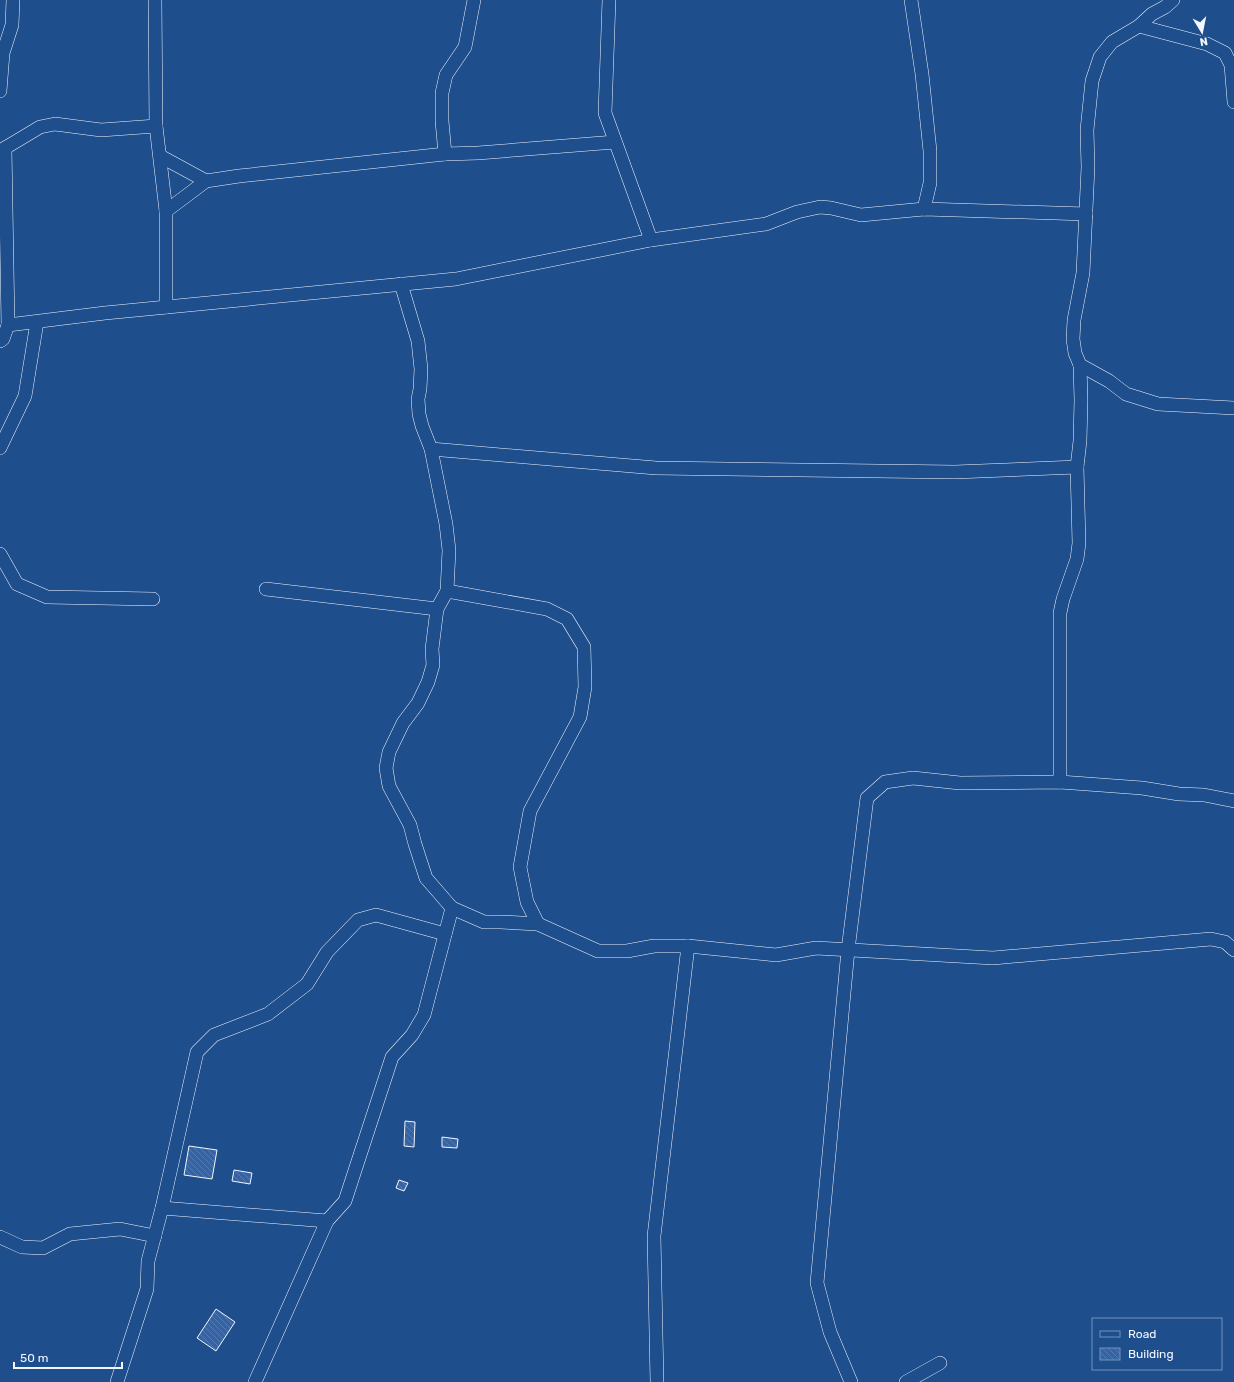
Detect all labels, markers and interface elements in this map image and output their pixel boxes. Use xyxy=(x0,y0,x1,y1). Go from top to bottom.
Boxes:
north arrow xyxy=(1182,12,1222,52)
text: N xyxy=(1199,34,1209,48)
legend xyxy=(1092,1318,1222,1370)
text: Road xyxy=(1128,1327,1156,1341)
scale bar xyxy=(14,1344,122,1370)
text: Building xyxy=(1128,1347,1174,1361)
text: 50 m xyxy=(20,1351,48,1365)

